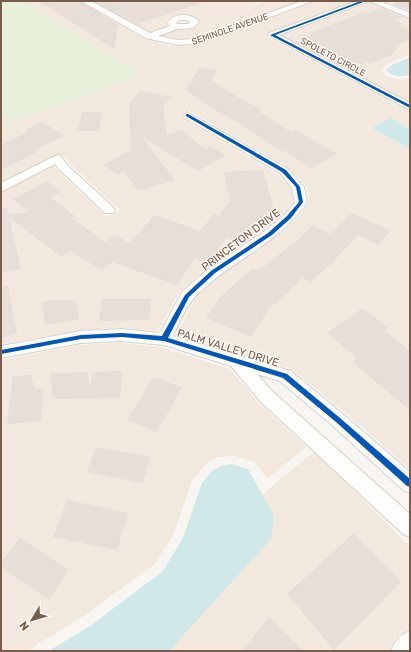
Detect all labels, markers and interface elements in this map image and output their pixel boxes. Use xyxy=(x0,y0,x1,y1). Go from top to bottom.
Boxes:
street label: SEMINOLE AVENUE xyxy=(190,11,270,47)
street label: SPOLETO CIRCLE xyxy=(299,36,367,78)
street label: PRINCETON DRIVE xyxy=(199,206,283,274)
street label: PALM VALLEY DRIVE xyxy=(176,326,281,370)
north arrow xyxy=(12,600,52,640)
text: N xyxy=(17,619,32,633)

